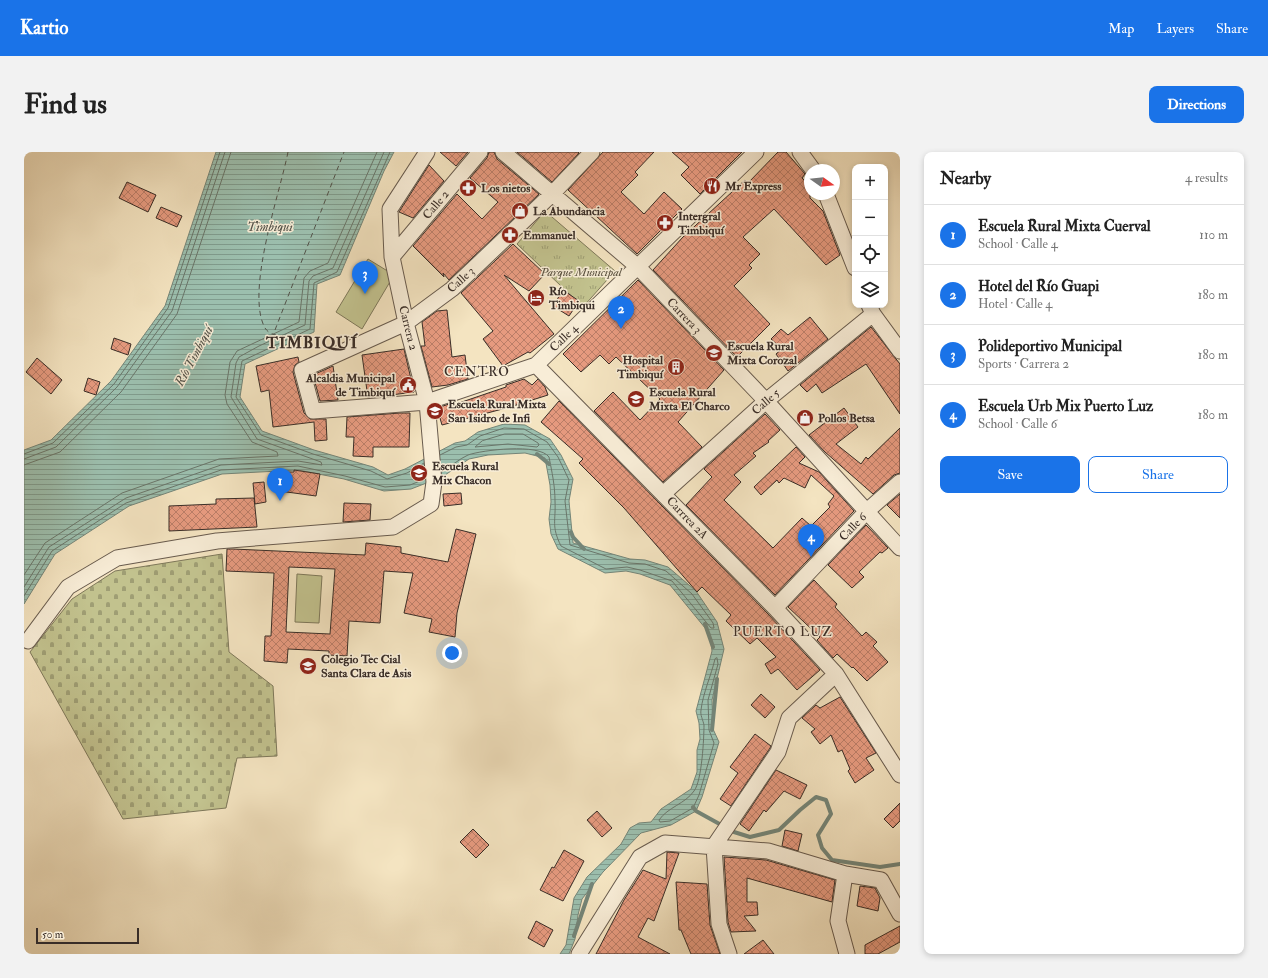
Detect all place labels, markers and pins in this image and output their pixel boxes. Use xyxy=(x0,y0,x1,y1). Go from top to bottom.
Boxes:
restaurant icon: Mr Express xyxy=(702,176,722,196)
pharmacy icon: Los nietos xyxy=(458,178,478,198)
place label: Mr Express xyxy=(724,179,781,194)
place label: Los nietos xyxy=(481,181,530,196)
shop icon: La Abundancia xyxy=(510,201,530,221)
place label: La Abundancia xyxy=(533,204,606,219)
place label: Intergral Timbiquí xyxy=(677,209,726,238)
pharmacy icon: Intergral Timbiquí xyxy=(655,213,675,233)
pharmacy icon: Emmanuel xyxy=(500,225,520,245)
place label: Emmanuel xyxy=(523,228,577,243)
pin: 3 xyxy=(352,261,378,294)
place label: Río Timbiqui xyxy=(548,284,596,313)
hotel icon: Río Timbiqui xyxy=(526,288,546,308)
pin: 2 xyxy=(608,296,634,329)
place label: Escuela Rural Mixta Corozal xyxy=(726,339,798,368)
school or university icon: Escuela Rural Mixta Corozal xyxy=(704,343,724,363)
place label: Hospital Timbiquí xyxy=(616,353,665,382)
building icon: Hospital Timbiquí xyxy=(666,357,686,377)
place label: Alcaldia Municipal de Timbiquí xyxy=(305,371,397,400)
public building icon: Alcaldia Municipal de Timbiquí xyxy=(398,375,418,395)
place label: Escuela Rural Mixta El Charco xyxy=(648,385,730,414)
school or university icon: Escuela Rural Mixta El Charco xyxy=(626,389,646,409)
place label: Escuela Rural Mixta San Isidro de Infi xyxy=(448,397,547,426)
school or university icon: Escuela Rural Mixta San Isidro de Infi xyxy=(425,401,445,421)
shop icon: Pollos Betsa xyxy=(795,408,815,428)
place label: Pollos Betsa xyxy=(818,411,876,426)
place label: Escuela Rural Mix Chacon xyxy=(431,459,499,488)
school or university icon: Escuela Rural Mix Chacon xyxy=(409,463,429,483)
pin: 1 xyxy=(267,468,293,501)
pin: 4 xyxy=(798,524,824,557)
place label: Colegio Tec Cial Santa Clara de Asis xyxy=(321,652,411,681)
school or university icon: Colegio Tec Cial Santa Clara de Asis xyxy=(298,656,318,676)

